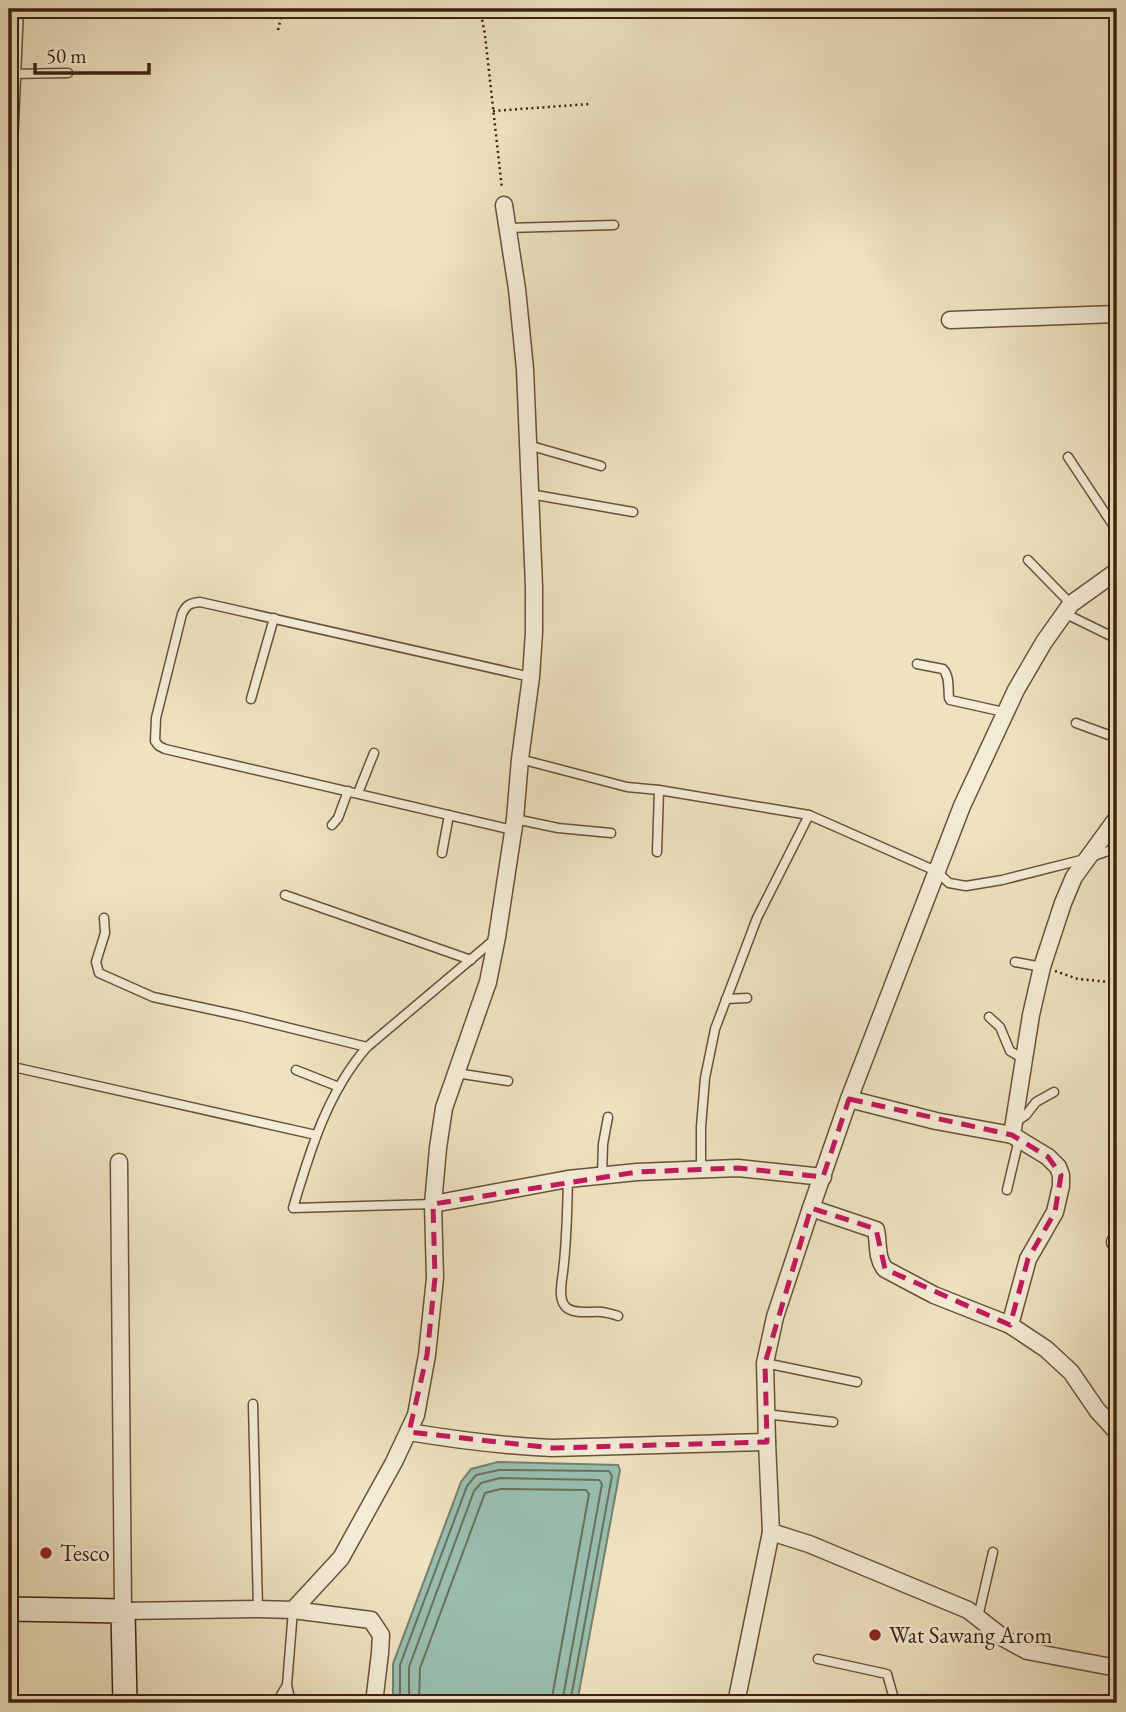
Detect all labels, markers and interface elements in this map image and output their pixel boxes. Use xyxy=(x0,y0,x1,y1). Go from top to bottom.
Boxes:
scale bar xyxy=(35,32,149,76)
text: 50 m xyxy=(46,42,87,69)
place label: Tesco xyxy=(60,1538,110,1568)
marker: Tesco xyxy=(38,1545,54,1561)
place label: Wat Sawang Arom xyxy=(889,1620,1052,1650)
marker: Wat Sawang Arom xyxy=(867,1627,883,1643)

